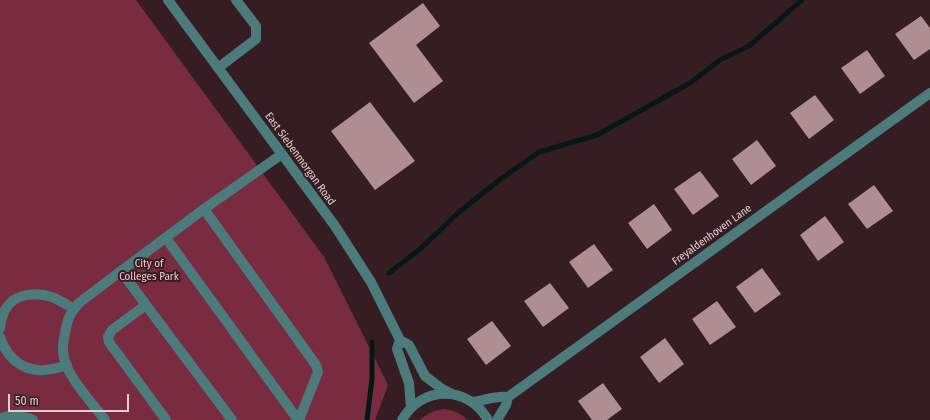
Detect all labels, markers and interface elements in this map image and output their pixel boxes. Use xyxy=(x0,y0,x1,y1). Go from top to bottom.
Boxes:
street label: East Siebenmorgan Road xyxy=(262,110,338,208)
street label: Freyaldenhoven Lane xyxy=(670,202,754,268)
park label: City of Colleges Park xyxy=(119,257,179,283)
scale bar xyxy=(10,386,131,412)
text: 50 m xyxy=(15,394,39,408)

